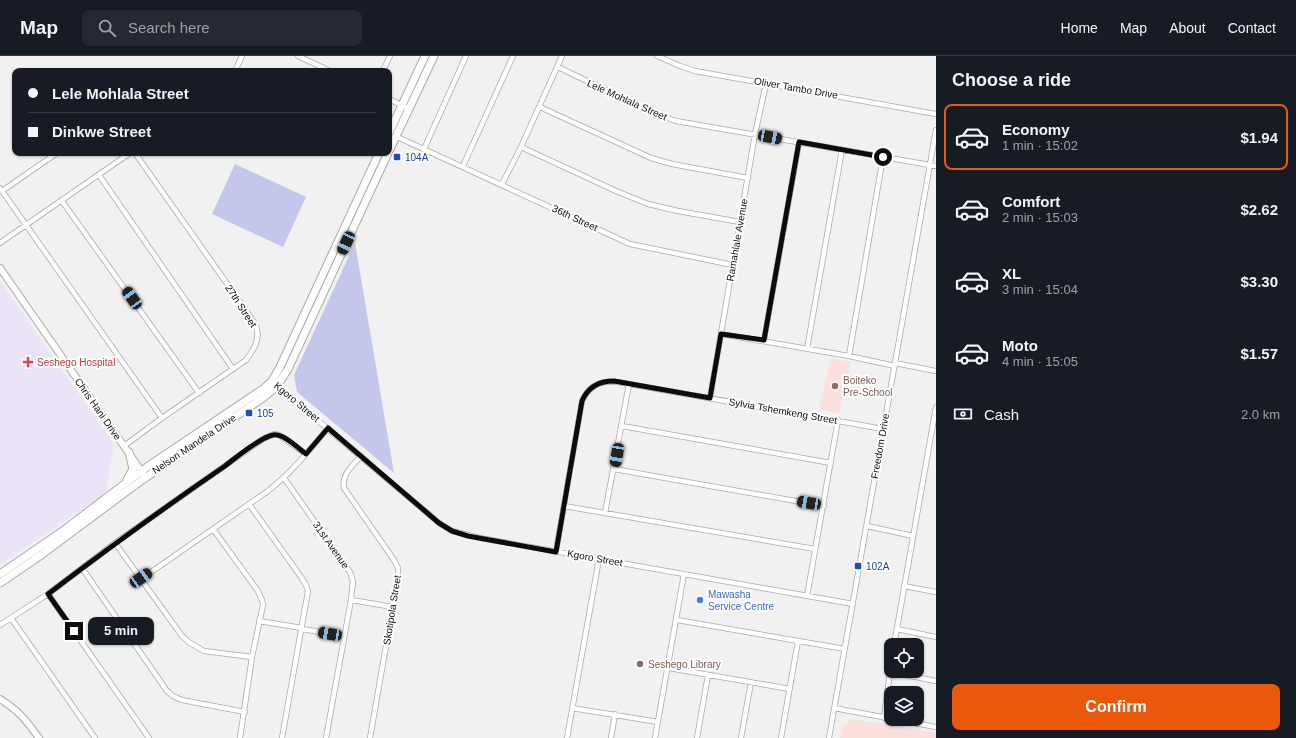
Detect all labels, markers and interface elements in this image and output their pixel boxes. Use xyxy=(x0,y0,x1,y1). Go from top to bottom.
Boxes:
search box xyxy=(82,10,362,46)
text: Map xyxy=(20,17,58,38)
icon: search xyxy=(96,17,118,39)
text: Search here xyxy=(128,19,210,36)
text: Home xyxy=(1061,20,1098,36)
text: Map xyxy=(1120,20,1147,36)
text: About xyxy=(1169,20,1206,36)
text: Contact xyxy=(1228,20,1276,36)
text: Choose a ride xyxy=(952,70,1071,90)
street label: Oliver Tambo Drive xyxy=(753,75,839,101)
street label: Lele Mohlala Street xyxy=(585,77,669,123)
text: Lele Mohlala Street xyxy=(52,85,189,102)
icon: car xyxy=(954,119,990,155)
text: Economy xyxy=(1002,121,1070,138)
text: Dinkwe Street xyxy=(52,123,151,140)
car xyxy=(757,129,783,145)
text: $1.94 xyxy=(1240,129,1278,146)
text: 1 min · 15:02 xyxy=(1002,138,1078,153)
route start xyxy=(874,148,892,166)
marker: 104A xyxy=(392,152,402,162)
place label: 104A xyxy=(405,152,429,163)
icon: car xyxy=(954,191,990,227)
text: Comfort xyxy=(1002,193,1060,210)
street label: Ramahlale Avenue xyxy=(724,197,750,282)
text: $2.62 xyxy=(1240,201,1278,218)
street label: 36th Street xyxy=(551,203,600,233)
text: 2 min · 15:03 xyxy=(1002,210,1078,225)
car xyxy=(335,230,357,256)
icon: car xyxy=(954,263,990,299)
text: XL xyxy=(1002,265,1021,282)
text: $3.30 xyxy=(1240,273,1278,290)
street label: 27th Street xyxy=(223,282,259,330)
text: 3 min · 15:04 xyxy=(1002,282,1078,297)
car xyxy=(120,285,144,311)
icon: car xyxy=(954,335,990,371)
text: Moto xyxy=(1002,337,1038,354)
text: $1.57 xyxy=(1240,345,1278,362)
text: 4 min · 15:05 xyxy=(1002,354,1078,369)
marker: Seshego Hospital xyxy=(22,356,34,368)
place label: Seshego Hospital xyxy=(37,357,115,368)
place label: Boiteko Pre-School xyxy=(843,375,892,398)
street label: Chris Hani Drive xyxy=(73,376,124,442)
street label: Kgoro Street xyxy=(272,380,322,424)
marker: Boiteko Pre-School xyxy=(830,381,840,391)
street label: Sylvia Tshemkeng Street xyxy=(728,396,838,426)
icon: cash xyxy=(952,403,974,425)
text: Cash xyxy=(984,406,1019,423)
text: 2.0 km xyxy=(1241,407,1280,422)
marker: 105 xyxy=(244,408,254,418)
place label: 105 xyxy=(257,408,274,419)
street label: Nelson Mandela Drive xyxy=(150,412,238,476)
street label: Freedom Drive xyxy=(869,412,891,480)
car xyxy=(609,442,625,468)
car xyxy=(796,495,822,511)
street label: 31st Avenue xyxy=(311,519,351,571)
street label: Kgoro Street xyxy=(566,548,624,568)
marker: 102A xyxy=(853,561,863,571)
place label: 102A xyxy=(866,561,890,572)
car xyxy=(128,566,154,590)
street label: Skotipola Street xyxy=(381,574,403,646)
place label: Mawasha Service Centre xyxy=(708,589,775,612)
marker: Mawasha Service Centre xyxy=(695,595,705,605)
callout: 5 min xyxy=(88,617,154,645)
route end xyxy=(65,622,83,640)
text: 5 min xyxy=(104,623,138,638)
car xyxy=(317,626,343,642)
map controls xyxy=(884,638,924,726)
button: locate xyxy=(884,638,924,678)
marker: Seshego Library xyxy=(635,659,645,669)
place label: Seshego Library xyxy=(648,659,721,670)
button: Confirm xyxy=(952,684,1280,730)
button: layers xyxy=(884,686,924,726)

